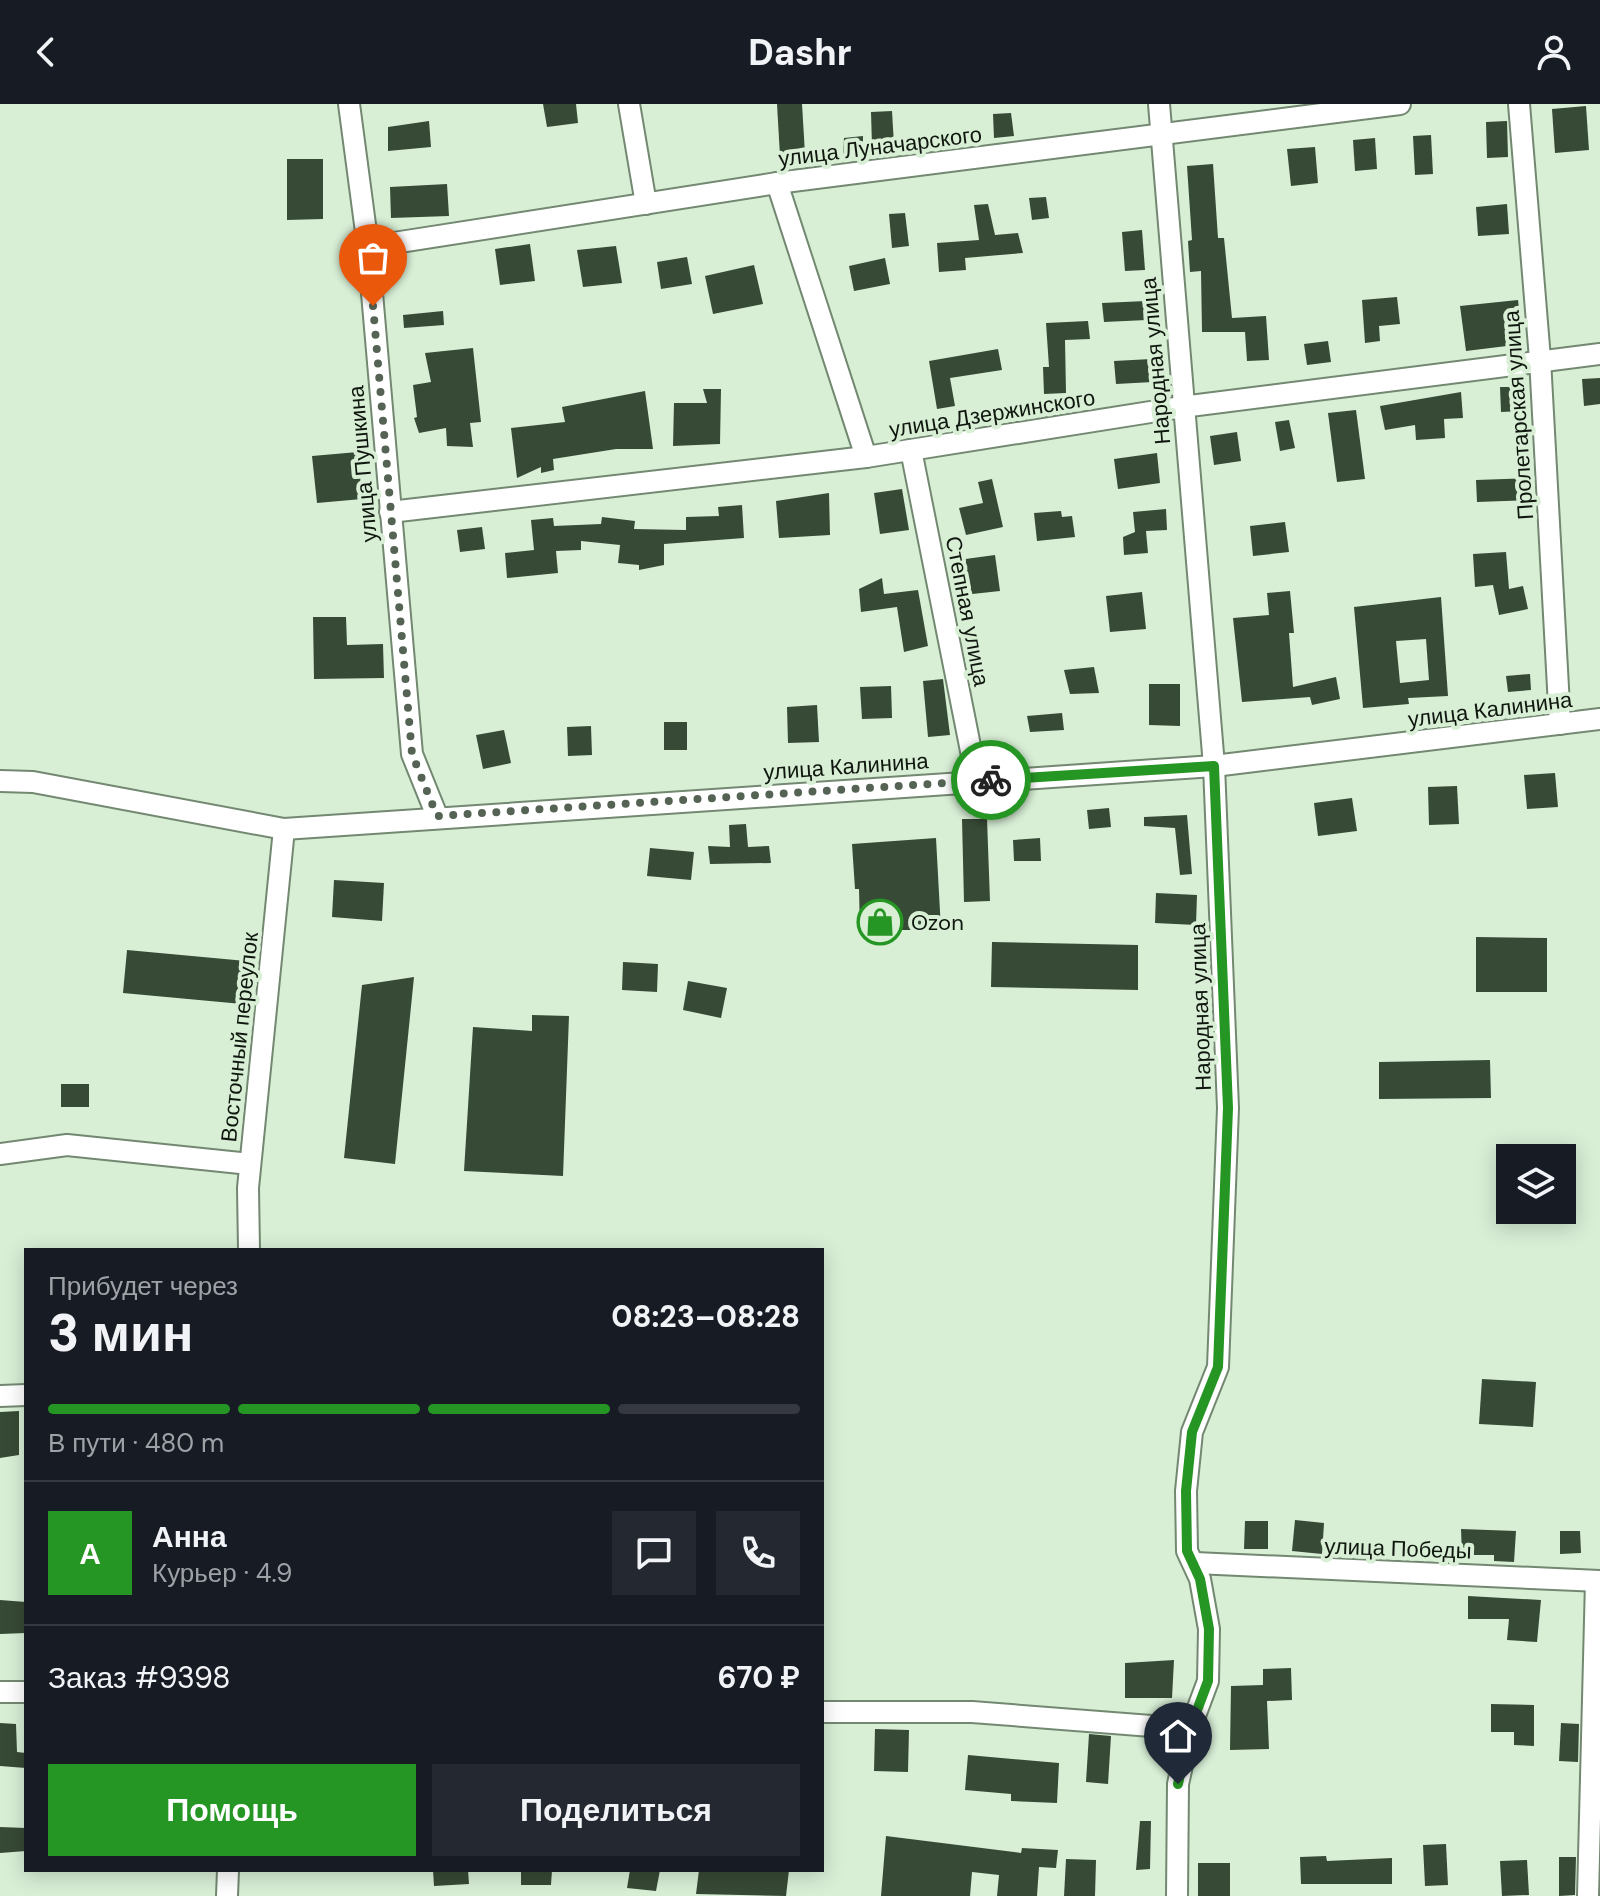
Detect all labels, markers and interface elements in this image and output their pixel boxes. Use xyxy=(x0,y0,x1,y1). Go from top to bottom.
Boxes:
text: Dashr xyxy=(748,29,852,76)
icon: back xyxy=(24,30,68,74)
icon: person xyxy=(1532,30,1576,74)
street label: улица Луначарского xyxy=(777,120,983,173)
pin xyxy=(339,224,407,306)
icon: bag xyxy=(351,236,395,280)
street label: Народная улица xyxy=(1134,275,1177,446)
street label: Пролетарская улица xyxy=(1497,308,1540,521)
street label: улица Дзержинского xyxy=(887,383,1097,444)
street label: улица Пушкина xyxy=(341,384,384,543)
street label: Степная улица xyxy=(939,533,996,689)
street label: улица Калинина xyxy=(1406,685,1575,734)
courier xyxy=(951,740,1031,820)
street label: улица Калинина xyxy=(763,746,930,787)
icon: bike xyxy=(969,758,1013,802)
shop icon: Ozon xyxy=(856,898,904,946)
place label: Ozon xyxy=(911,908,964,937)
street label: Народная улица xyxy=(1183,922,1218,1091)
street label: Восточный переулок xyxy=(214,930,265,1143)
map controls xyxy=(1496,1144,1576,1224)
button: layers xyxy=(1496,1144,1576,1224)
text: Прибудет через xyxy=(48,1269,238,1303)
text: 08:23–08:28 xyxy=(611,1297,800,1336)
text: 3 мин xyxy=(48,1299,193,1367)
text: В пути · 480 m xyxy=(48,1426,224,1460)
button: chat xyxy=(612,1511,696,1595)
button: phone xyxy=(716,1511,800,1595)
text: Анна xyxy=(152,1517,227,1556)
street label: улица Победы xyxy=(1324,1531,1472,1566)
text: А xyxy=(79,1534,101,1573)
text: Курьер · 4.9 xyxy=(152,1556,292,1590)
text: Заказ #9398 xyxy=(48,1658,231,1697)
text: 670 ₽ xyxy=(718,1658,800,1697)
pin xyxy=(1144,1702,1212,1784)
icon: home xyxy=(1156,1714,1200,1758)
button: Помощь xyxy=(48,1764,416,1856)
button: Поделиться xyxy=(432,1764,800,1856)

